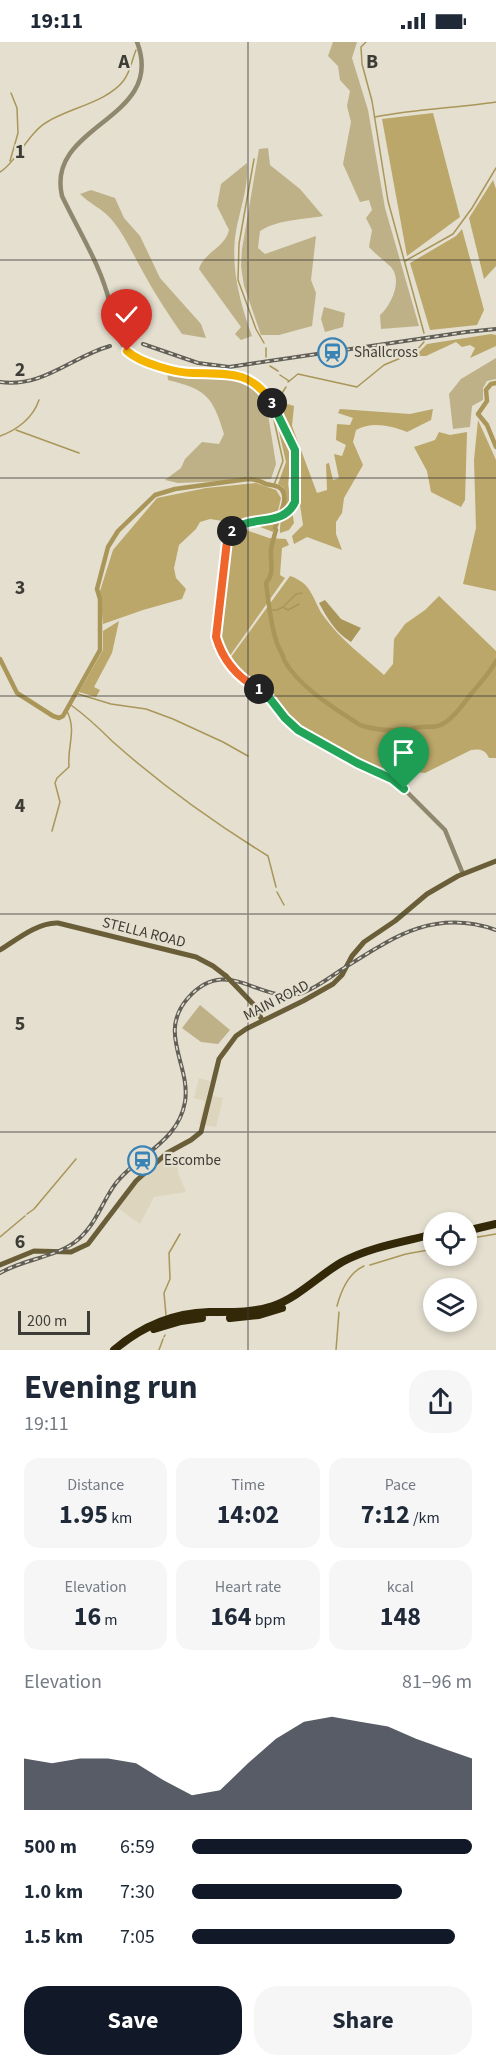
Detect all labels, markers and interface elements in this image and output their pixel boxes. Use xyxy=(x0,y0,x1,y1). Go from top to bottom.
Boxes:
text: 19:11 xyxy=(30,5,83,37)
text: A xyxy=(117,48,130,76)
text: B xyxy=(366,48,378,76)
text: 1 xyxy=(15,138,25,166)
pin xyxy=(101,289,152,351)
icon: check xyxy=(110,298,143,331)
station icon: Shallcross xyxy=(317,336,349,368)
place label: Shallcross xyxy=(354,342,418,363)
text: 2 xyxy=(15,356,25,384)
pin: 3 xyxy=(257,388,287,418)
text: 3 xyxy=(268,392,276,414)
pin: 2 xyxy=(217,516,247,546)
text: 2 xyxy=(228,520,236,542)
text: 3 xyxy=(15,574,25,602)
pin: 1 xyxy=(244,674,274,704)
text: 1 xyxy=(255,678,263,700)
pin xyxy=(378,727,429,789)
icon: arrive xyxy=(387,736,420,769)
text: 4 xyxy=(15,792,26,820)
street label: STELLA ROAD xyxy=(100,912,188,953)
street label: MAIN ROAD xyxy=(240,975,313,1026)
text: 5 xyxy=(15,1010,25,1038)
station icon: Escombe xyxy=(127,1144,159,1176)
place label: Escombe xyxy=(164,1150,221,1171)
map controls xyxy=(423,1212,477,1332)
button: locate xyxy=(423,1212,477,1266)
text: 6 xyxy=(15,1228,25,1256)
button: layers xyxy=(423,1278,477,1332)
scale bar xyxy=(18,1308,90,1336)
text: 200 m xyxy=(27,1310,67,1332)
text: Evening run xyxy=(24,1364,198,1411)
button: share xyxy=(409,1370,472,1433)
text: 19:11 xyxy=(24,1410,69,1438)
text: Distance xyxy=(67,1474,124,1496)
text: Time xyxy=(231,1474,265,1496)
text: Pace xyxy=(385,1474,416,1496)
text: 1.95 xyxy=(59,1496,108,1533)
text: 14:02 xyxy=(217,1496,279,1533)
text: 7:12 xyxy=(361,1496,410,1533)
text: km xyxy=(108,1507,132,1529)
text: /km xyxy=(410,1507,440,1529)
text: Elevation xyxy=(65,1576,127,1598)
text: Heart rate xyxy=(215,1576,281,1598)
text: kcal xyxy=(387,1576,414,1598)
text: 16 xyxy=(74,1598,101,1635)
text: 164 xyxy=(210,1598,251,1635)
text: 148 xyxy=(380,1598,421,1635)
text: m xyxy=(101,1609,118,1631)
text: bpm xyxy=(251,1609,286,1631)
text: Elevation xyxy=(24,1668,102,1696)
text: 81–96 m xyxy=(402,1668,472,1696)
text: 500 m xyxy=(24,1833,77,1861)
text: 6:59 xyxy=(120,1833,155,1861)
text: 1.0 km xyxy=(24,1878,83,1906)
text: 7:30 xyxy=(120,1878,155,1906)
text: 1.5 km xyxy=(24,1923,83,1951)
text: 7:05 xyxy=(120,1923,155,1951)
button: Save xyxy=(24,1986,242,2055)
button: Share xyxy=(254,1986,472,2055)

